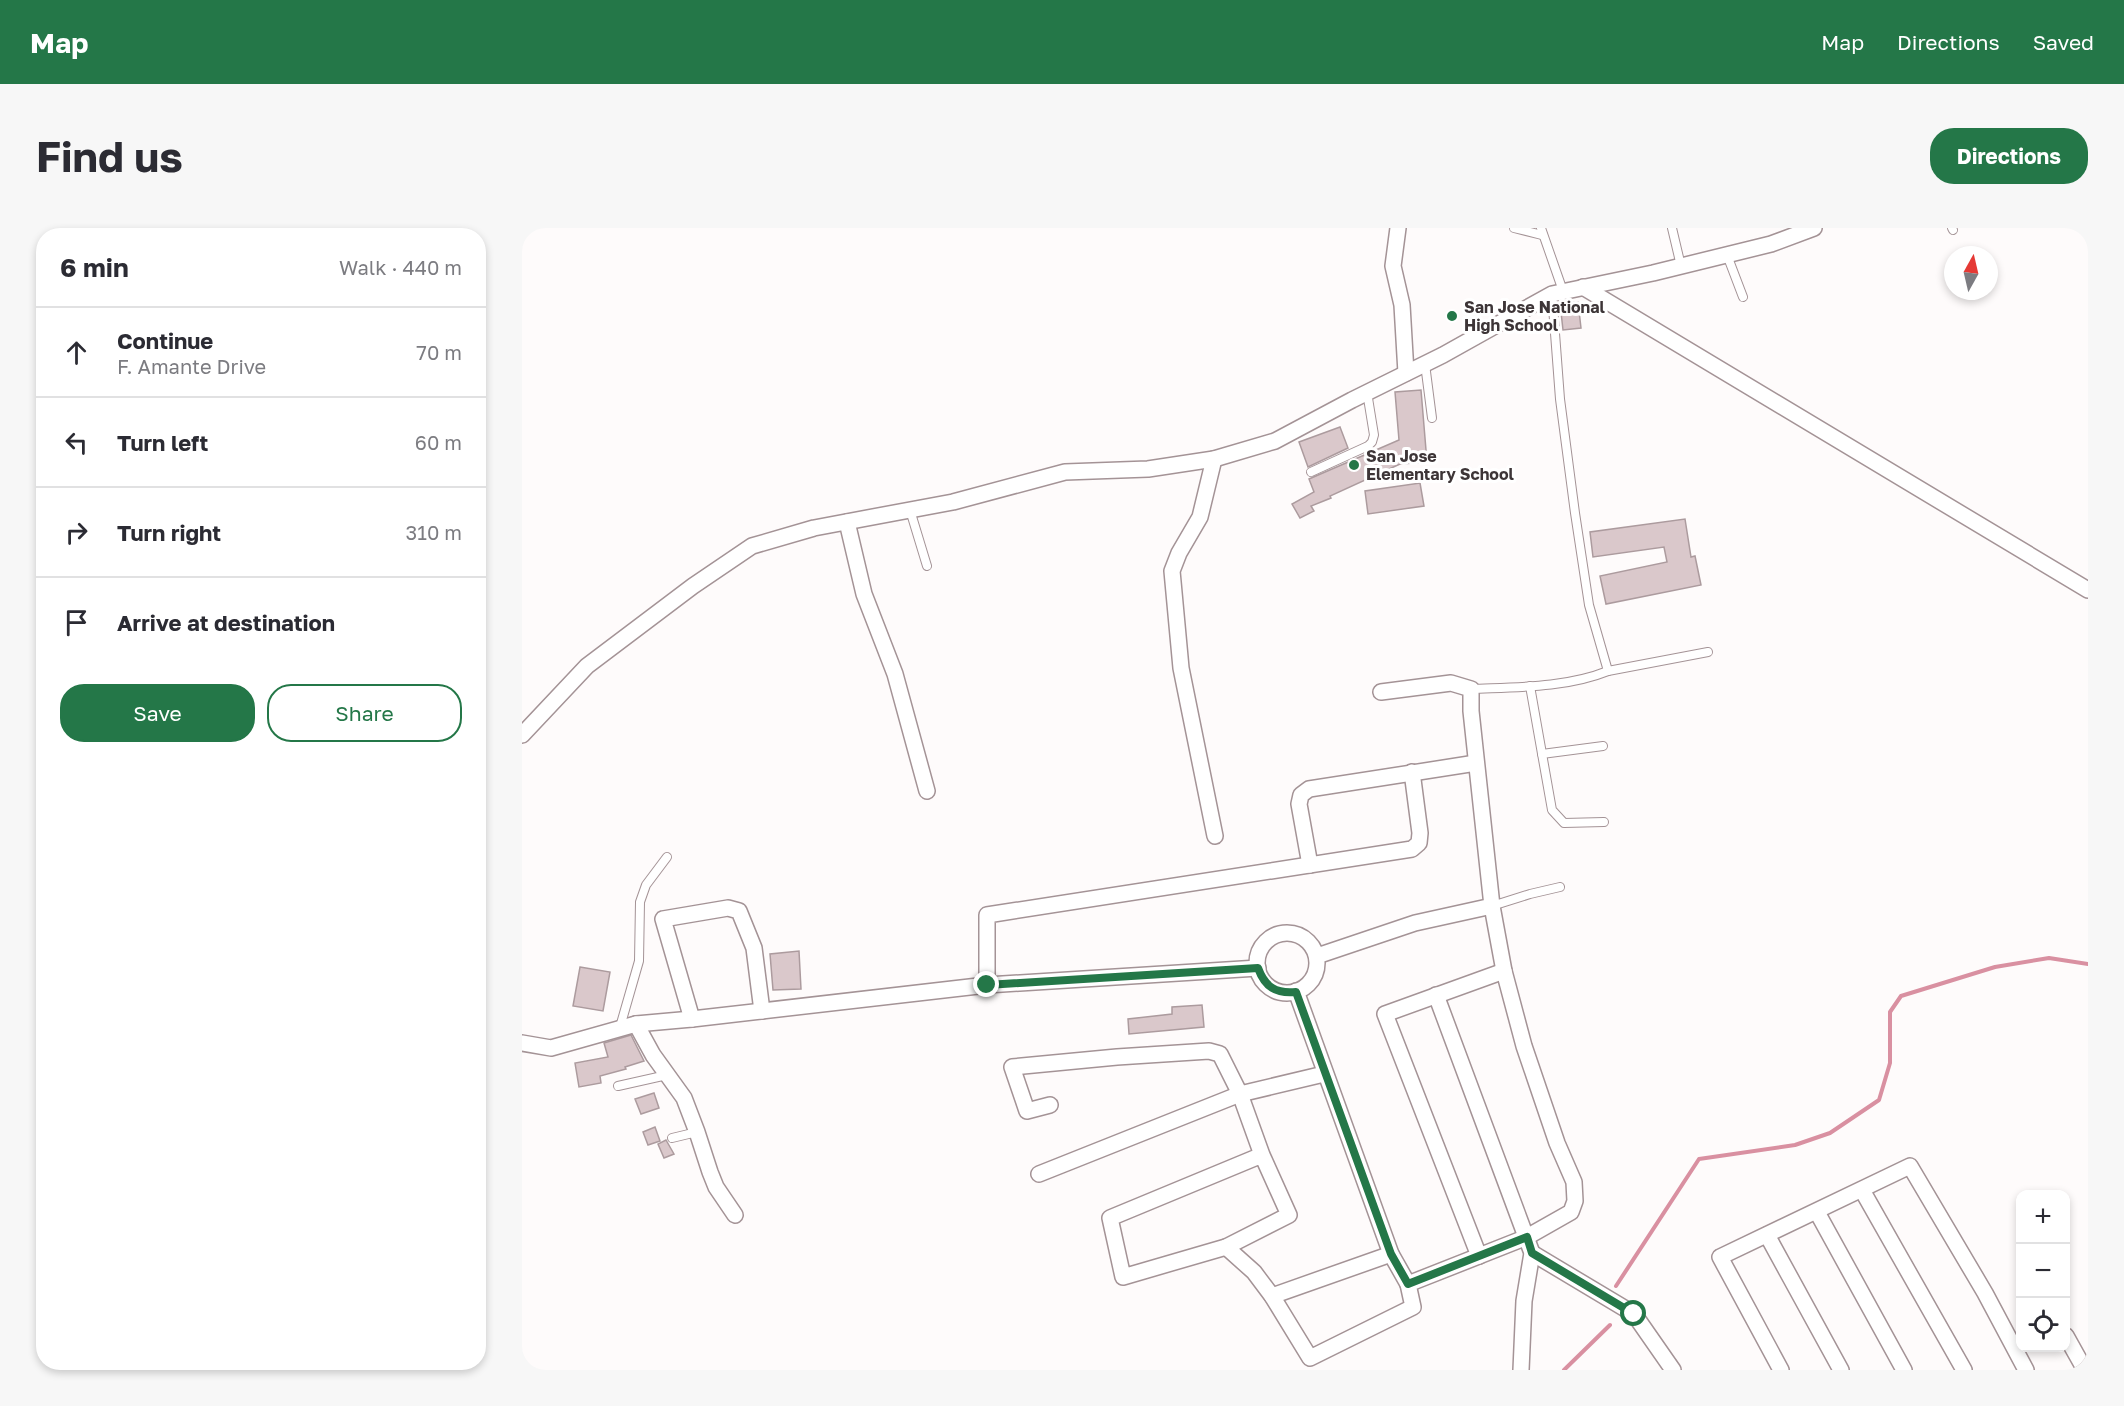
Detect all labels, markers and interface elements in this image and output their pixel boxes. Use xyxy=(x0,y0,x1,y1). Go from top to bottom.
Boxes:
text: Map xyxy=(30,26,88,59)
text: Map xyxy=(1821,29,1864,55)
text: Directions xyxy=(1897,29,2000,55)
text: Saved xyxy=(2033,29,2094,55)
button: Directions xyxy=(1930,128,2088,184)
text: Find us xyxy=(36,131,183,181)
north arrow xyxy=(1944,246,1998,300)
text: 6 min xyxy=(60,252,129,283)
text: Walk · 440 m xyxy=(339,255,462,279)
place label: San Jose National High School xyxy=(1464,297,1606,335)
marker: San Jose National High School xyxy=(1445,309,1459,323)
text: Continue xyxy=(117,327,213,354)
icon: ahead xyxy=(60,336,93,369)
text: 70 m xyxy=(416,340,462,364)
text: F. Amante Drive xyxy=(117,354,266,378)
icon: left xyxy=(60,426,93,459)
text: Turn left xyxy=(117,429,208,456)
text: 60 m xyxy=(415,430,462,454)
place label: San Jose Elementary School xyxy=(1366,446,1515,484)
marker: San Jose Elementary School xyxy=(1347,458,1361,472)
icon: right xyxy=(60,516,93,549)
text: Turn right xyxy=(117,519,221,546)
text: 310 m xyxy=(406,520,462,544)
icon: arrive xyxy=(60,606,93,639)
text: Arrive at destination xyxy=(117,609,335,636)
button: Save xyxy=(60,684,255,742)
button: Share xyxy=(267,684,462,742)
route end xyxy=(973,971,999,997)
map controls xyxy=(2016,1190,2070,1352)
button: + xyxy=(2016,1190,2070,1244)
button: − xyxy=(2016,1244,2070,1298)
button: locate xyxy=(2016,1298,2070,1352)
route start xyxy=(1620,1300,1646,1326)

